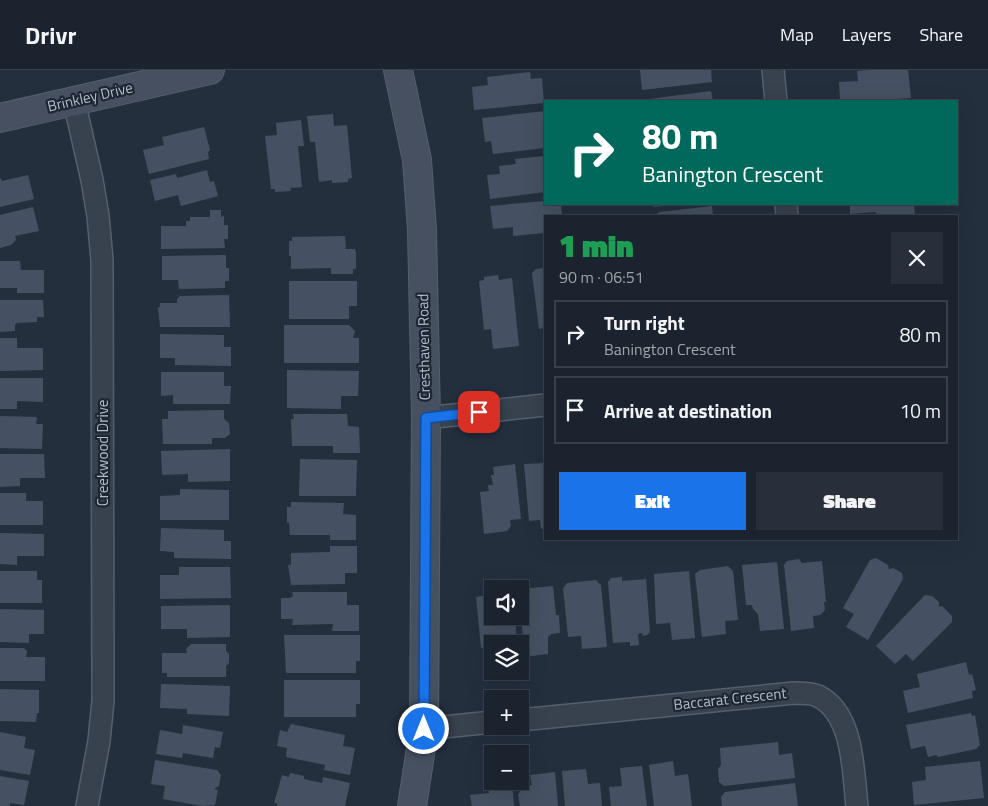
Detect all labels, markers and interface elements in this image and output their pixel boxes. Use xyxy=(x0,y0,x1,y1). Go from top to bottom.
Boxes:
text: Drivr xyxy=(25,17,76,53)
text: Map xyxy=(780,21,814,48)
text: Layers xyxy=(842,21,891,48)
text: Share xyxy=(919,21,963,48)
street label: Brinkley Drive xyxy=(45,75,135,118)
text: 80 m xyxy=(642,109,718,163)
icon: right xyxy=(559,120,624,185)
text: Banington Crescent xyxy=(642,157,823,191)
text: 1 min xyxy=(559,223,634,269)
button: close xyxy=(891,232,943,284)
text: 90 m · 06:51 xyxy=(559,265,644,289)
street label: Cresthaven Road xyxy=(411,293,436,401)
text: Turn right xyxy=(604,308,685,337)
icon: right xyxy=(561,320,589,348)
text: 80 m xyxy=(900,320,941,349)
text: Banington Crescent xyxy=(604,337,736,361)
pin xyxy=(458,391,500,433)
icon: arrive xyxy=(561,396,589,424)
text: Arrive at destination xyxy=(604,396,772,425)
text: 10 m xyxy=(900,396,941,425)
icon: arrive xyxy=(465,398,493,426)
street label: Creekwood Drive xyxy=(91,400,114,506)
button: Exit xyxy=(559,472,746,530)
button: Share xyxy=(756,472,943,530)
map controls xyxy=(484,580,529,790)
button: sound xyxy=(484,580,529,625)
button: layers xyxy=(484,635,529,680)
street label: Baccarat Crescent xyxy=(672,681,788,716)
button: + xyxy=(484,690,529,735)
position arrow xyxy=(397,702,449,754)
button: − xyxy=(484,745,529,790)

